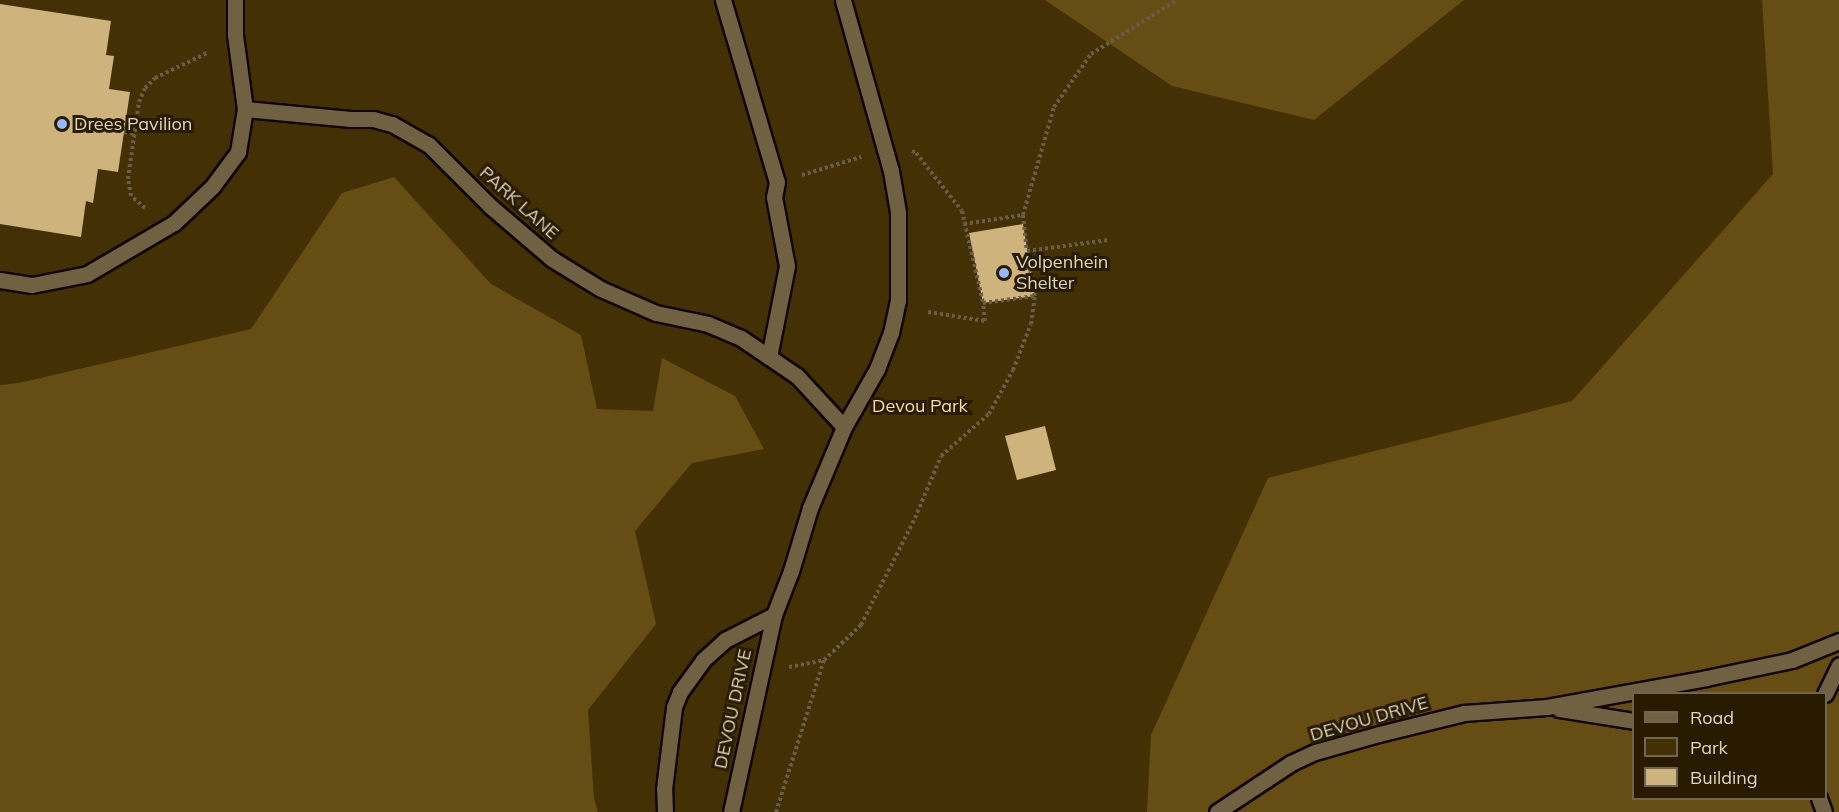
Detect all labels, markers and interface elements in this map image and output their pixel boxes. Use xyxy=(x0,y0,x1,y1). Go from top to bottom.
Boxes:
place label: Drees Pavilion xyxy=(74,113,192,135)
marker: Drees Pavilion xyxy=(55,117,69,131)
street label: PARK LANE xyxy=(475,162,563,244)
place label: Volpenhein Shelter xyxy=(1016,252,1108,294)
marker: Volpenhein Shelter xyxy=(997,266,1011,280)
park label: Devou Park xyxy=(872,395,968,417)
street label: DEVOU DRIVE xyxy=(710,647,756,771)
street label: DEVOU DRIVE xyxy=(1308,692,1430,746)
legend xyxy=(1632,692,1827,800)
text: Road xyxy=(1690,706,1734,729)
text: Park xyxy=(1690,736,1728,759)
text: Building xyxy=(1690,766,1758,789)

